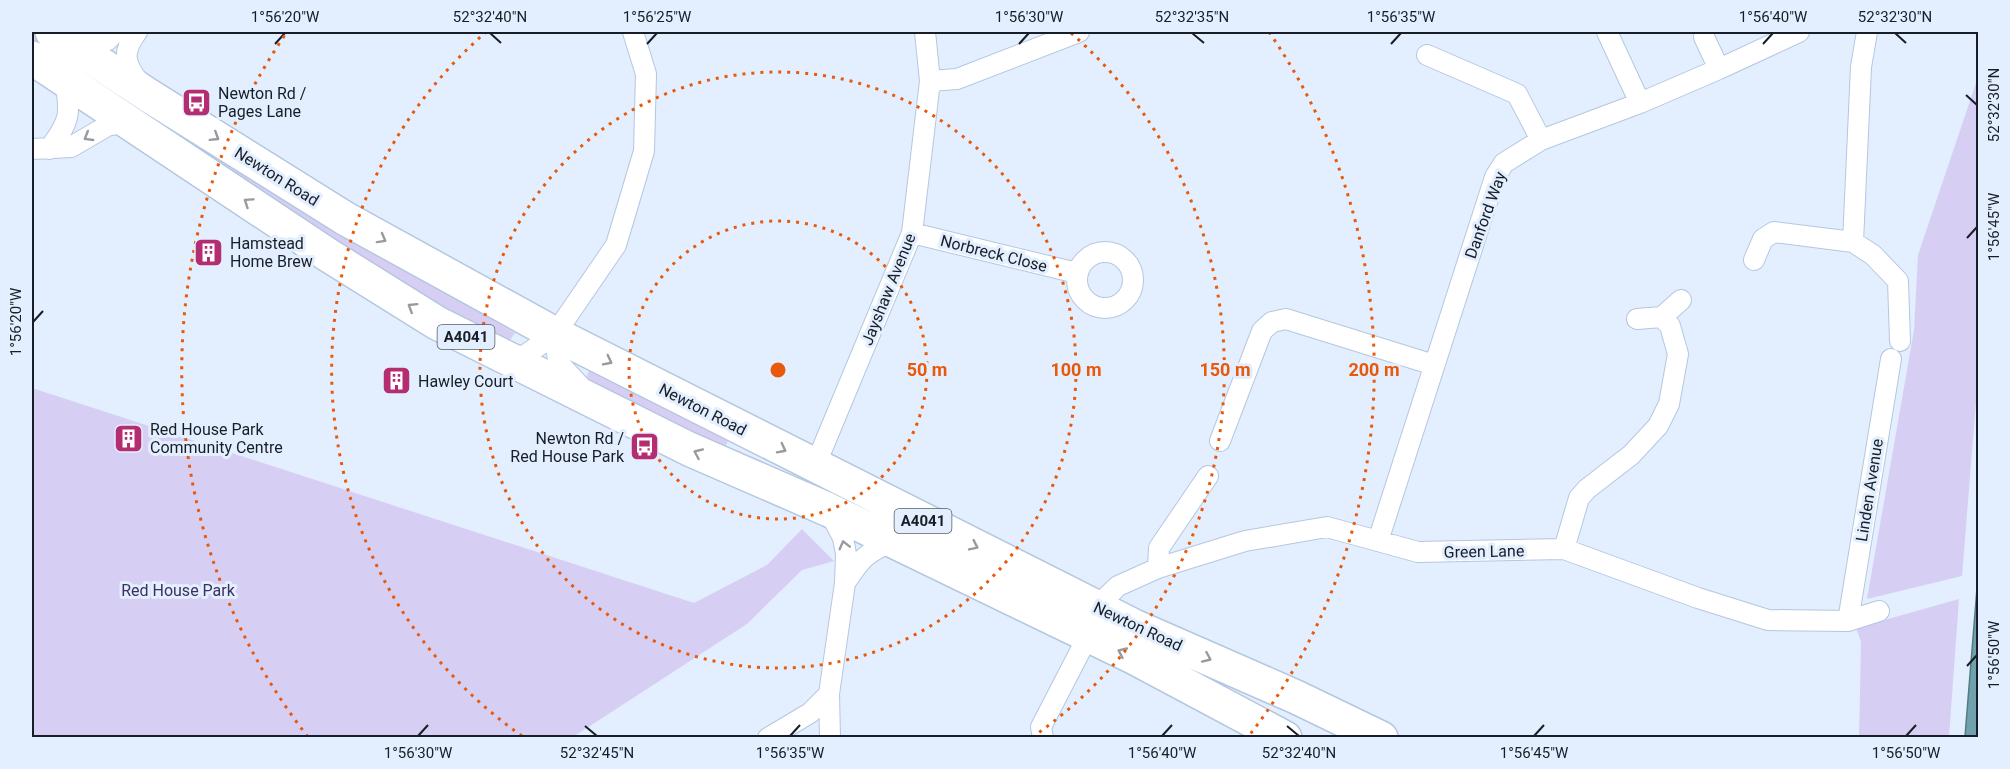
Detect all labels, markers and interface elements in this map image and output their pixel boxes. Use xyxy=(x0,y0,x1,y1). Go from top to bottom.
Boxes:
text: 1°56'20"W xyxy=(251,8,319,26)
text: 52°32'40"N xyxy=(453,8,527,26)
text: 1°56'25"W xyxy=(623,8,691,26)
text: 1°56'30"W xyxy=(995,8,1063,26)
text: 52°32'35"N xyxy=(1155,8,1229,26)
text: 1°56'35"W xyxy=(1367,8,1435,26)
text: 1°56'40"W xyxy=(1739,8,1807,26)
text: 52°32'30"N xyxy=(1858,8,1932,26)
text: 52°32'30"N xyxy=(1985,68,2003,142)
place label: Newton Rd / Pages Lane xyxy=(218,84,307,121)
bus stop icon: Newton Rd / Pages Lane xyxy=(181,86,213,118)
one-way arrow xyxy=(84,129,94,141)
one-way arrow xyxy=(209,130,220,141)
street label: Newton Road xyxy=(231,143,322,210)
street label: Danford Way xyxy=(1461,169,1510,261)
text: 1°56'45"W xyxy=(1985,193,2003,261)
one-way arrow xyxy=(244,198,255,209)
street label: Jayshaw Avenue xyxy=(857,230,920,348)
street label: Norbreck Close xyxy=(939,231,1049,276)
one-way arrow xyxy=(376,232,386,243)
place label: Hamstead Home Brew xyxy=(230,234,313,271)
building icon: Hamstead Home Brew xyxy=(193,236,225,268)
text: 1°56'20"W xyxy=(7,288,25,356)
one-way arrow xyxy=(408,303,418,315)
road number: A4041 xyxy=(438,325,494,349)
one-way arrow xyxy=(601,354,612,365)
text: 50 m xyxy=(907,359,947,380)
text: 100 m xyxy=(1050,359,1102,380)
text: 150 m xyxy=(1199,359,1251,380)
text: 200 m xyxy=(1348,359,1400,380)
centre of rings xyxy=(768,360,788,380)
building icon: Hawley Court xyxy=(381,365,413,397)
place label: Hawley Court xyxy=(418,372,513,391)
street label: Newton Road xyxy=(656,379,750,440)
place label: Red House Park Community Centre xyxy=(150,420,283,457)
building icon: Red House Park Community Centre xyxy=(113,422,145,454)
place label: Newton Rd / Red House Park xyxy=(510,429,625,466)
bus stop icon: Newton Rd / Red House Park xyxy=(629,431,661,463)
street label: Linden Avenue xyxy=(1852,437,1887,543)
one-way arrow xyxy=(775,442,786,453)
one-way arrow xyxy=(694,448,705,460)
road number: A4041 xyxy=(894,509,952,533)
one-way arrow xyxy=(968,539,979,551)
one-way arrow xyxy=(838,540,851,550)
street label: Green Lane xyxy=(1444,541,1524,562)
park label: Red House Park xyxy=(121,581,236,600)
street label: Newton Road xyxy=(1090,598,1185,655)
text: 1°56'50"W xyxy=(1985,621,2003,689)
one-way arrow xyxy=(1117,647,1128,659)
one-way arrow xyxy=(1201,651,1212,663)
text: 1°56'30"W xyxy=(384,744,452,762)
text: 52°32'45"N xyxy=(560,744,634,762)
text: 1°56'35"W xyxy=(756,744,824,762)
text: 1°56'40"W xyxy=(1128,744,1196,762)
text: 52°32'40"N xyxy=(1262,744,1336,762)
text: 1°56'45"W xyxy=(1500,744,1568,762)
text: 1°56'50"W xyxy=(1872,744,1940,762)

